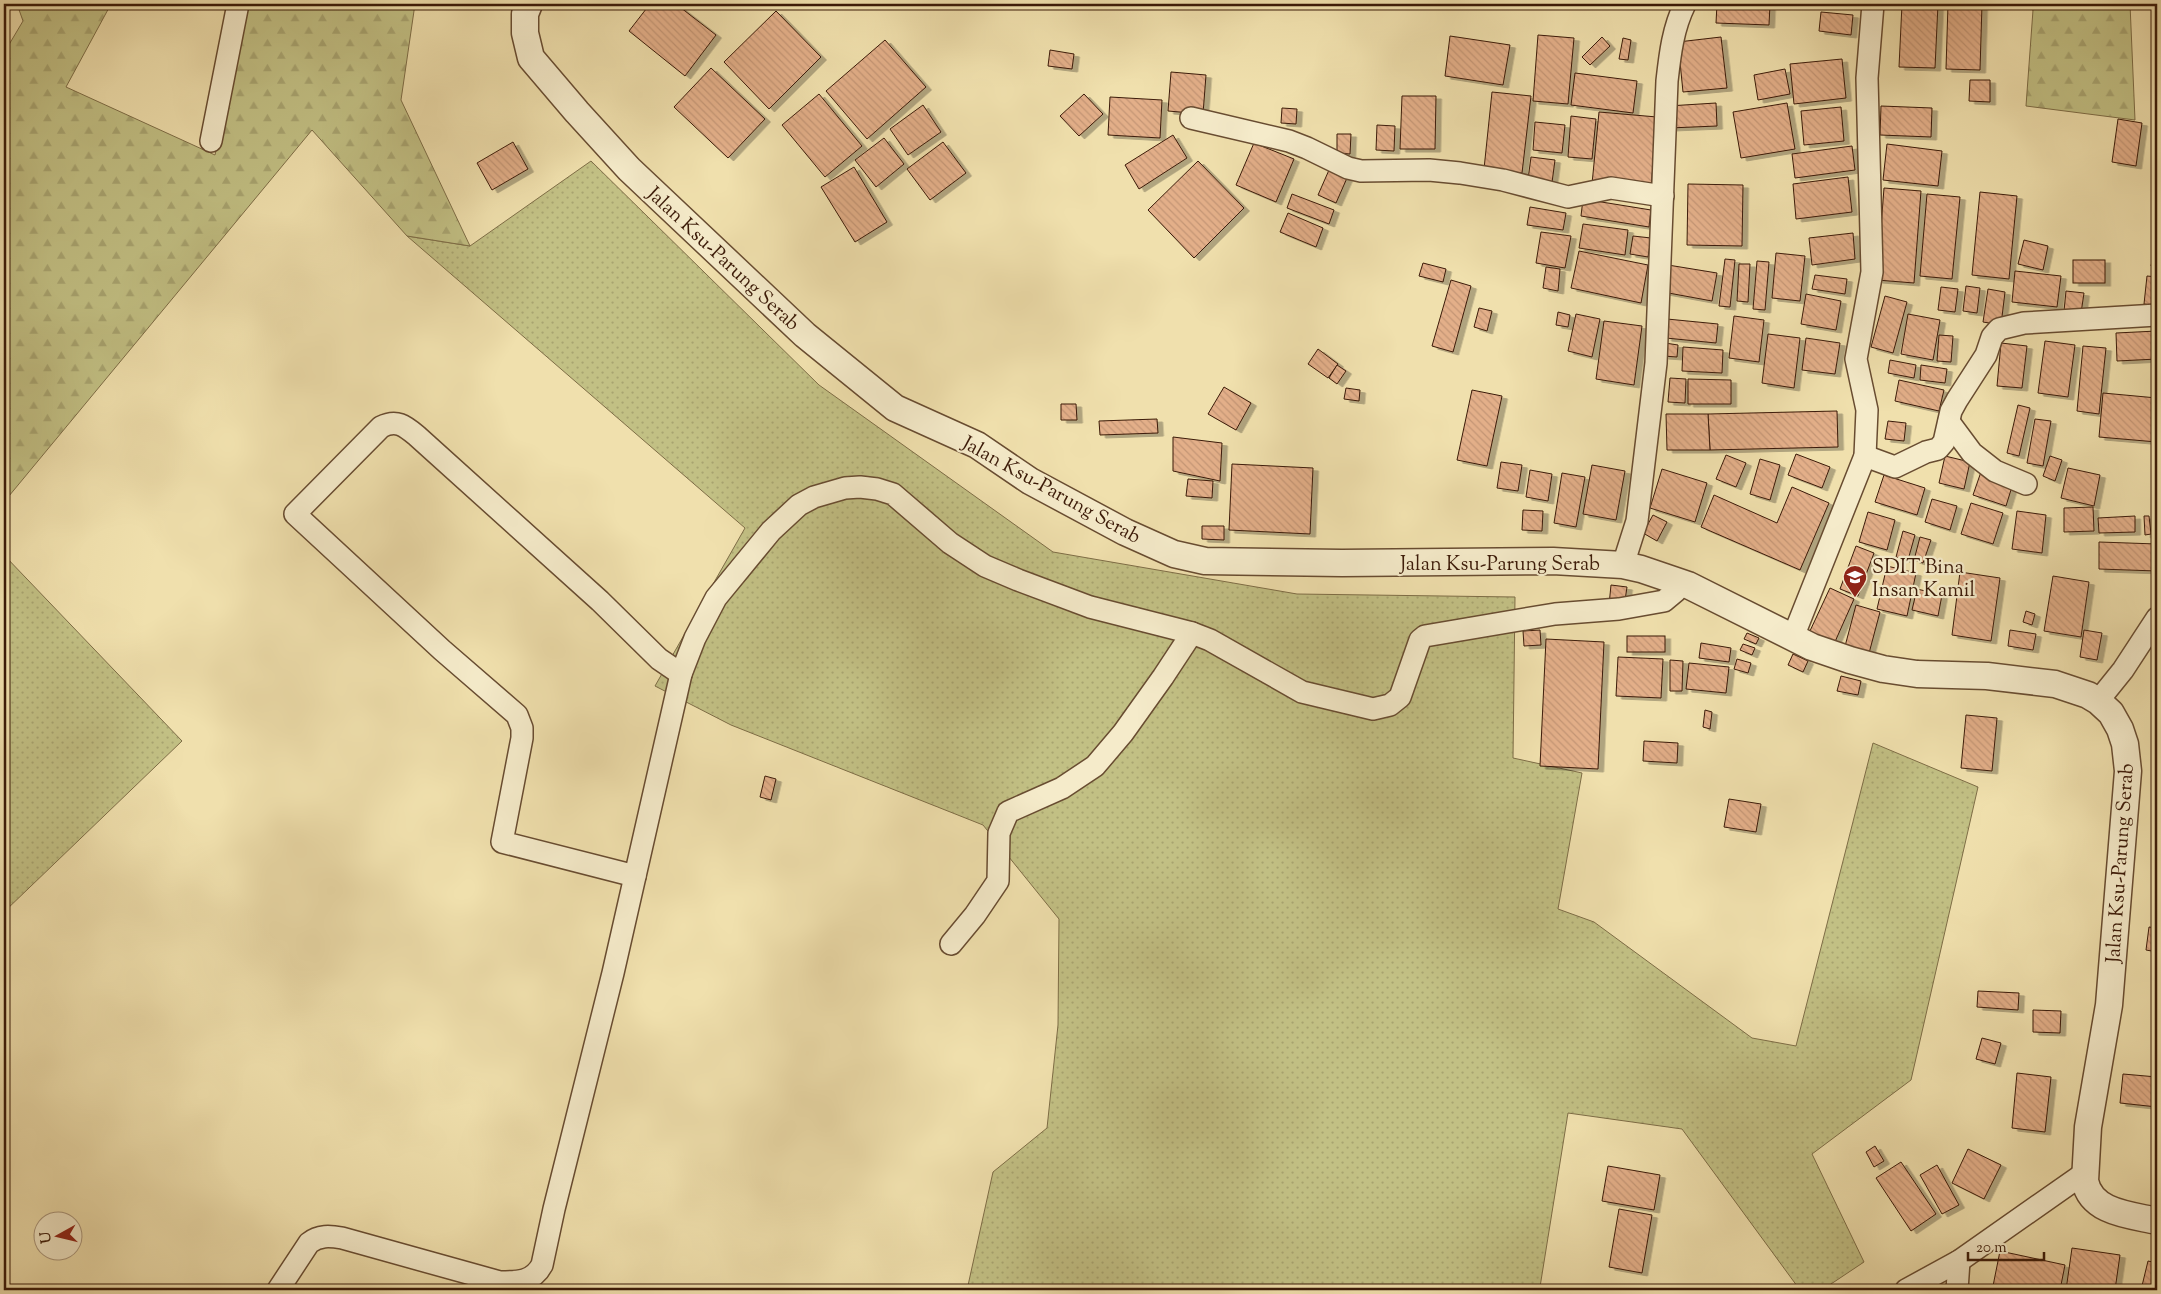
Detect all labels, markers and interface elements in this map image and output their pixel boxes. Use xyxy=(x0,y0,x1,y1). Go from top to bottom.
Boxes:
street label: Jalan Ksu-Parung Serab xyxy=(639,180,805,339)
street label: Jalan Ksu-Parung Serab xyxy=(955,430,1145,552)
street label: Jalan Ksu-Parung Serab xyxy=(1399,551,1600,580)
place label: SDIT Bina Insan Kamil xyxy=(1872,554,1975,606)
school or university icon: SDIT Bina Insan Kamil xyxy=(1842,564,1868,598)
street label: Jalan Ksu-Parung Serab xyxy=(2100,762,2143,965)
north arrow xyxy=(32,1212,82,1262)
scale bar xyxy=(1968,1229,2045,1261)
text: U xyxy=(36,1230,58,1245)
text: 20 m xyxy=(1976,1238,2007,1259)

